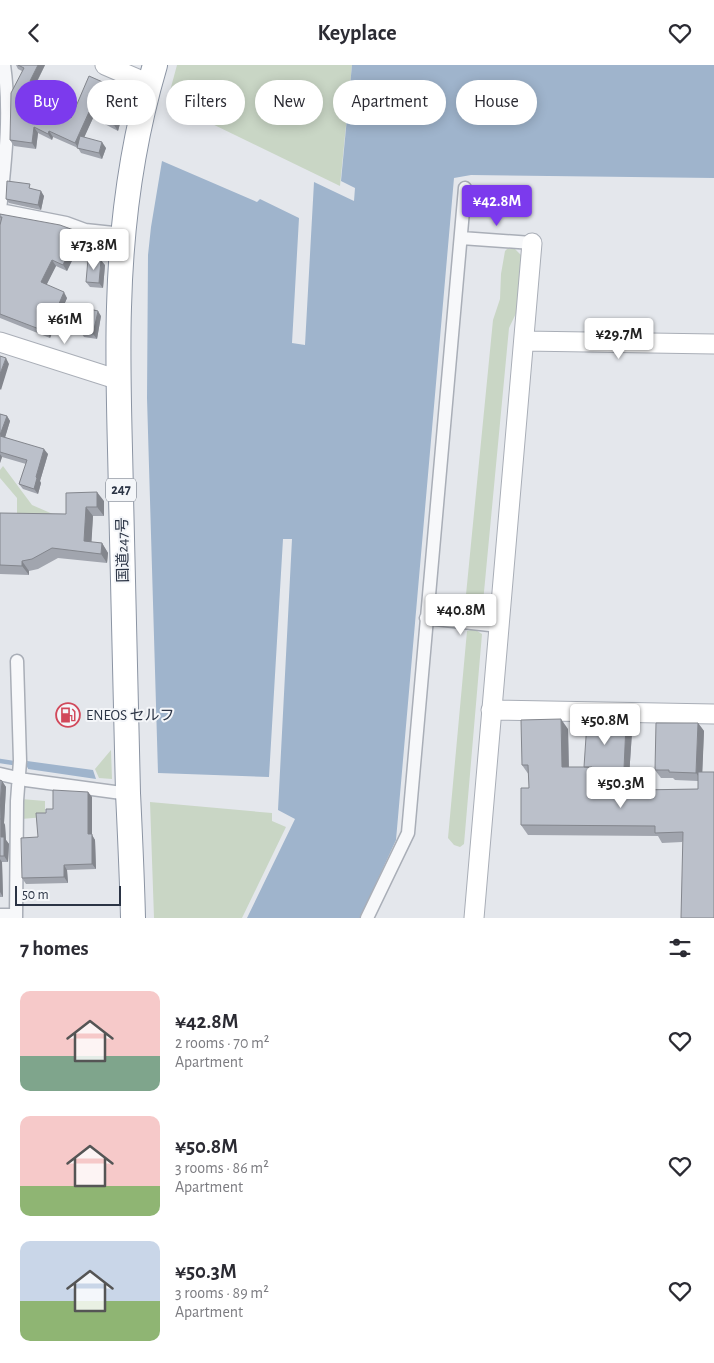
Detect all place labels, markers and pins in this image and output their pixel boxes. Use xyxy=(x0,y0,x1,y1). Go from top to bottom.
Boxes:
pin: ¥42.8M xyxy=(456,185,538,227)
pin: ¥73.8M xyxy=(53,229,135,271)
pin: ¥61M xyxy=(35,303,95,345)
pin: ¥29.7M xyxy=(578,317,660,360)
pin: ¥40.8M xyxy=(420,593,502,636)
fuel station icon: ENEOS セルフ xyxy=(55,702,81,728)
pin: ¥50.8M xyxy=(564,703,646,746)
place label: ENEOS セルフ xyxy=(86,708,175,723)
pin: ¥50.3M xyxy=(580,767,662,809)

